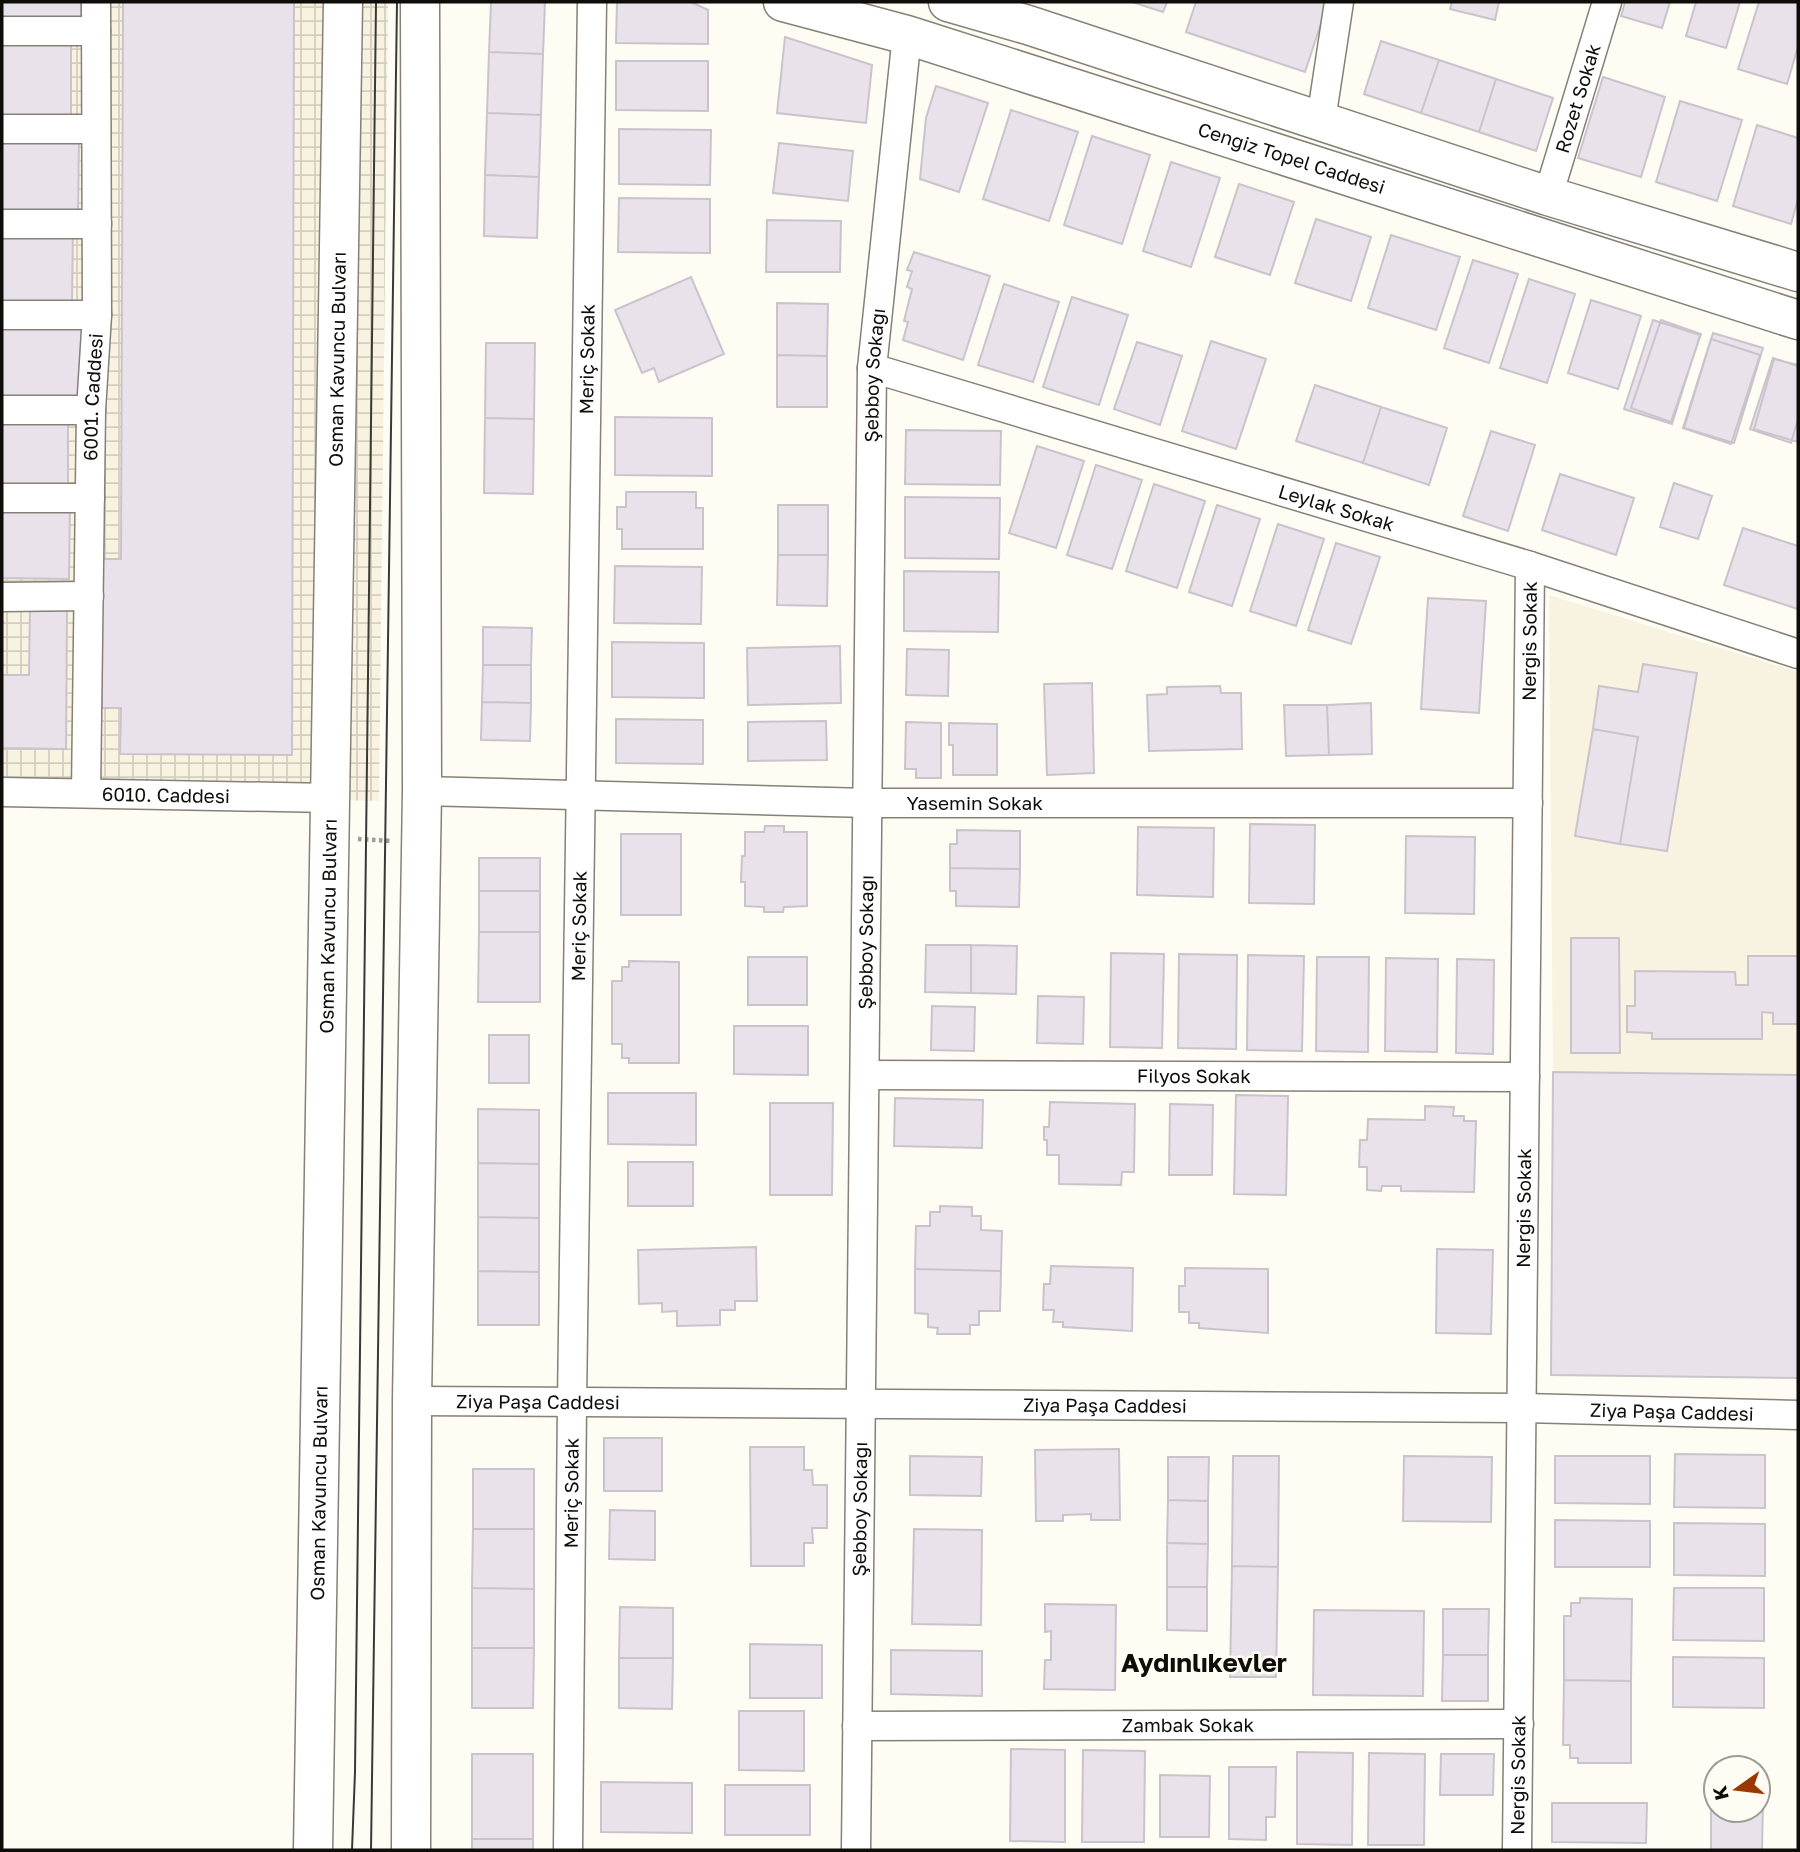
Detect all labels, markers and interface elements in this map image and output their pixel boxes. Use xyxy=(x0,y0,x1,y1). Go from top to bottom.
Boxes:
street label: Rozet Sokak xyxy=(1550,41,1605,156)
street label: Cengiz Topel Caddesi xyxy=(1195,117,1388,198)
street label: Osman Kavuncu Bulvarı xyxy=(323,251,350,467)
street label: Meriç Sokak xyxy=(574,303,599,415)
street label: Şebboy Sokağı xyxy=(859,307,889,443)
street label: 6001. Caddesi xyxy=(78,332,107,461)
street label: Leylak Sokak xyxy=(1276,479,1398,536)
street label: Nergis Sokak xyxy=(1517,581,1541,701)
street label: 6010. Caddesi xyxy=(102,782,230,807)
street label: Yasemin Sokak xyxy=(907,791,1043,814)
street label: Osman Kavuncu Bulvarı xyxy=(314,818,341,1034)
street label: Meriç Sokak xyxy=(566,870,591,982)
street label: Şebboy Sokağı xyxy=(853,875,878,1010)
street label: Filyos Sokak xyxy=(1137,1064,1251,1087)
street label: Nergis Sokak xyxy=(1511,1148,1535,1268)
street label: Osman Kavuncu Bulvarı xyxy=(305,1385,332,1601)
street label: Ziya Paşa Caddesi xyxy=(456,1389,620,1413)
street label: Ziya Paşa Caddesi xyxy=(1023,1393,1187,1417)
street label: Ziya Paşa Caddesi xyxy=(1590,1398,1754,1425)
street label: Meriç Sokak xyxy=(559,1437,583,1548)
street label: Şebboy Sokağı xyxy=(847,1442,871,1576)
district label: Aydınlıkevler xyxy=(1121,1647,1287,1678)
street label: Zambak Sokak xyxy=(1122,1713,1255,1736)
street label: Nergis Sokak xyxy=(1505,1715,1529,1835)
north arrow xyxy=(1702,1754,1772,1824)
text: K xyxy=(1707,1784,1733,1803)

